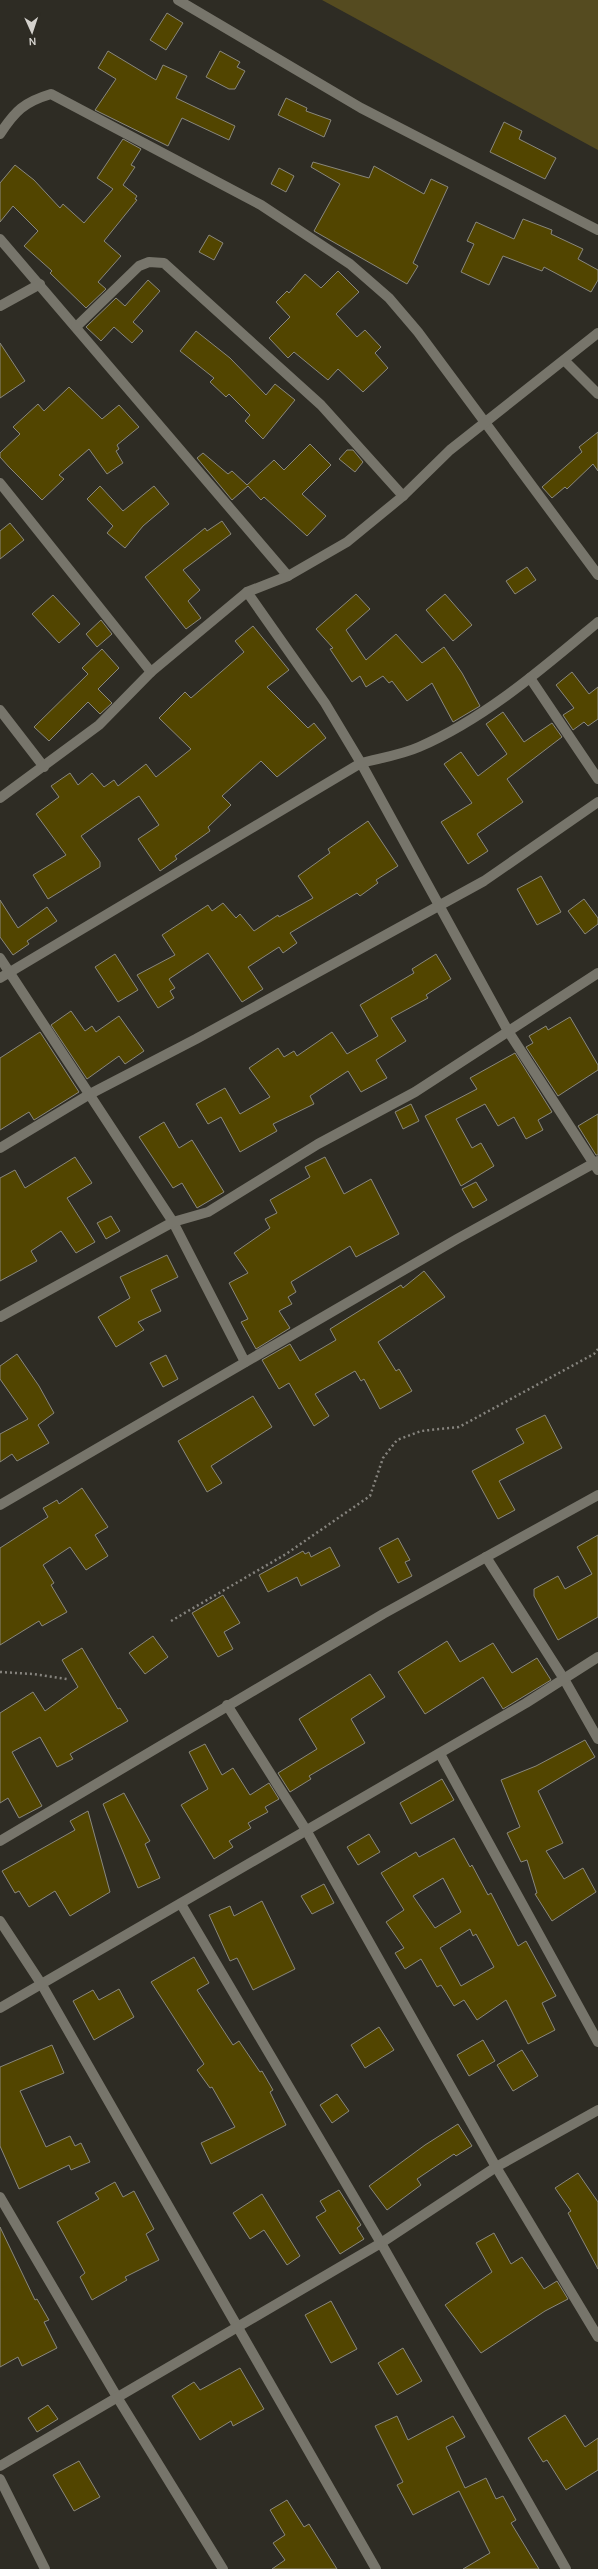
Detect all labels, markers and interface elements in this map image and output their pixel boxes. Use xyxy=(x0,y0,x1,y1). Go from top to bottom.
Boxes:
north arrow xyxy=(12,12,52,52)
text: N xyxy=(28,35,37,48)

